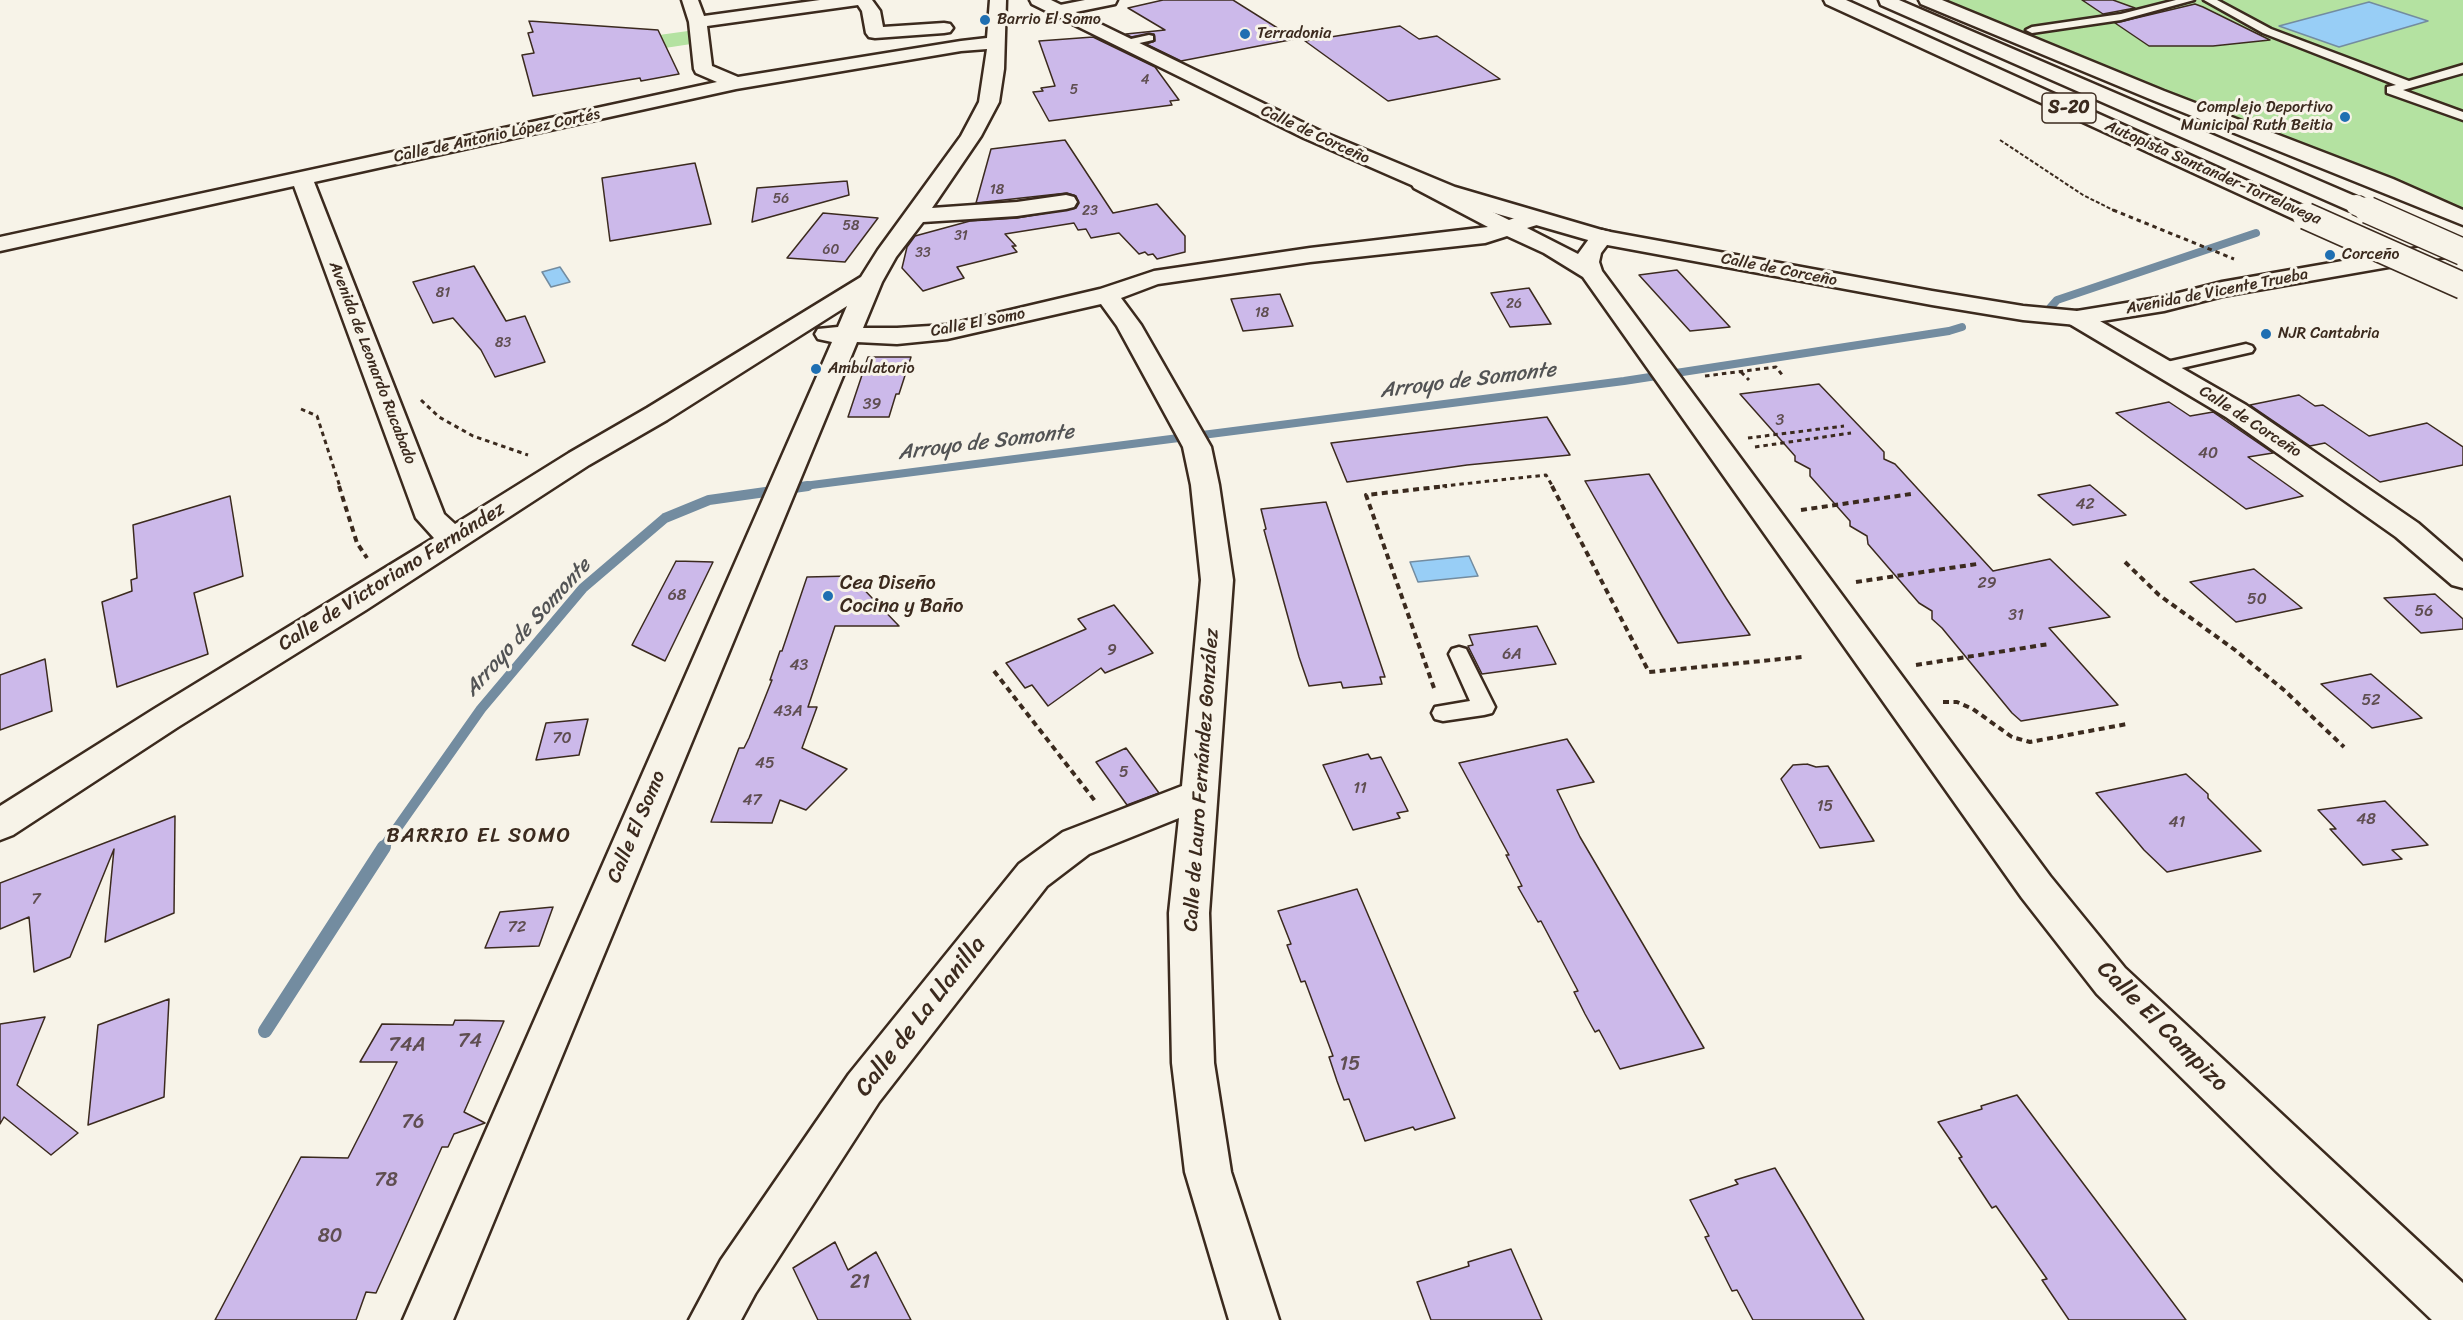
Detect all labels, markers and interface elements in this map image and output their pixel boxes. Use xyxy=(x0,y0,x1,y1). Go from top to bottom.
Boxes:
place label: Barrio El Somo xyxy=(997,10,1101,30)
marker: Barrio El Somo xyxy=(978,13,992,27)
place label: Terradonia xyxy=(1257,24,1331,44)
marker: Terradonia xyxy=(1238,27,1252,41)
house number: 4 xyxy=(1141,72,1149,88)
house number: 5 xyxy=(1070,82,1078,98)
road number: S-20 xyxy=(2042,93,2096,123)
place label: Complejo Deportivo Municipal Ruth Beitia xyxy=(2181,98,2333,136)
street label: Calle de Corceño xyxy=(1258,101,1372,169)
street label: Calle de Antonio López Cortés xyxy=(392,105,602,167)
marker: Complejo Deportivo Municipal Ruth Beitia xyxy=(2338,110,2352,124)
street label: Autopista Santander-Torrelavega xyxy=(2102,117,2324,229)
house number: 18 xyxy=(990,182,1004,198)
house number: 56 xyxy=(773,191,789,207)
house number: 23 xyxy=(1082,203,1098,219)
house number: 58 xyxy=(843,218,859,234)
house number: 31 xyxy=(954,228,968,244)
house number: 60 xyxy=(823,242,839,258)
house number: 33 xyxy=(915,245,931,261)
place label: Corceño xyxy=(2342,245,2399,265)
marker: Corceño xyxy=(2323,248,2337,262)
street label: Calle de Corceño xyxy=(1719,249,1839,291)
street label: Avenida de Leonardo Rucabado xyxy=(324,259,420,467)
street label: Avenida de Vicente Trueba xyxy=(2124,265,2310,319)
house number: 81 xyxy=(436,285,450,301)
house number: 26 xyxy=(1506,296,1522,312)
street label: Calle El Somo xyxy=(929,304,1027,342)
house number: 18 xyxy=(1255,305,1269,321)
place label: NJR Cantabria xyxy=(2278,324,2380,344)
marker: NJR Cantabria xyxy=(2259,327,2273,341)
house number: 83 xyxy=(495,335,511,351)
water label: Arroyo de Somonte xyxy=(1379,358,1557,404)
place label: Ambulatorio xyxy=(828,359,915,379)
marker: Ambulatorio xyxy=(809,362,823,376)
street label: Calle de Corceño xyxy=(2195,382,2305,462)
house number: 39 xyxy=(863,395,881,415)
house number: 3 xyxy=(1776,411,1784,431)
water label: Arroyo de Somonte xyxy=(897,420,1075,466)
house number: 40 xyxy=(2198,444,2218,464)
house number: 42 xyxy=(2075,495,2095,515)
street label: Calle de Victoriano Fernández xyxy=(274,497,510,657)
water label: Arroyo de Somonte xyxy=(460,554,596,702)
place label: Cea Diseño Cocina y Baño xyxy=(840,572,963,619)
house number: 29 xyxy=(1977,574,1997,594)
house number: 68 xyxy=(668,586,686,606)
marker: Cea Diseño Cocina y Baño xyxy=(821,589,835,603)
house number: 50 xyxy=(2247,590,2267,610)
house number: 56 xyxy=(2415,602,2433,622)
house number: 31 xyxy=(2008,606,2024,626)
street label: Calle de Lauro Fernández González xyxy=(1179,628,1225,932)
house number: 9 xyxy=(1107,641,1117,661)
house number: 6A xyxy=(1502,645,1522,665)
house number: 43 xyxy=(790,656,808,676)
house number: 52 xyxy=(2361,691,2381,711)
house number: 43A xyxy=(773,702,803,722)
house number: 70 xyxy=(552,729,572,749)
house number: 45 xyxy=(755,754,775,774)
house number: 5 xyxy=(1119,763,1129,783)
street label: Calle El Somo xyxy=(603,767,671,887)
house number: 11 xyxy=(1353,779,1367,799)
house number: 47 xyxy=(742,791,762,811)
house number: 15 xyxy=(1817,797,1833,817)
house number: 48 xyxy=(2356,810,2376,830)
house number: 41 xyxy=(2169,813,2185,833)
district label: BARRIO EL SOMO xyxy=(387,824,571,850)
house number: 7 xyxy=(31,890,41,910)
house number: 72 xyxy=(508,918,526,938)
street label: Calle de La Llanilla xyxy=(850,931,992,1103)
street label: Calle El Campizo xyxy=(2090,955,2234,1099)
house number: 74 xyxy=(458,1030,482,1054)
house number: 74A xyxy=(388,1034,426,1058)
house number: 15 xyxy=(1340,1053,1360,1077)
house number: 76 xyxy=(402,1111,424,1135)
house number: 78 xyxy=(374,1169,398,1193)
house number: 80 xyxy=(318,1225,342,1249)
house number: 21 xyxy=(850,1271,870,1295)

